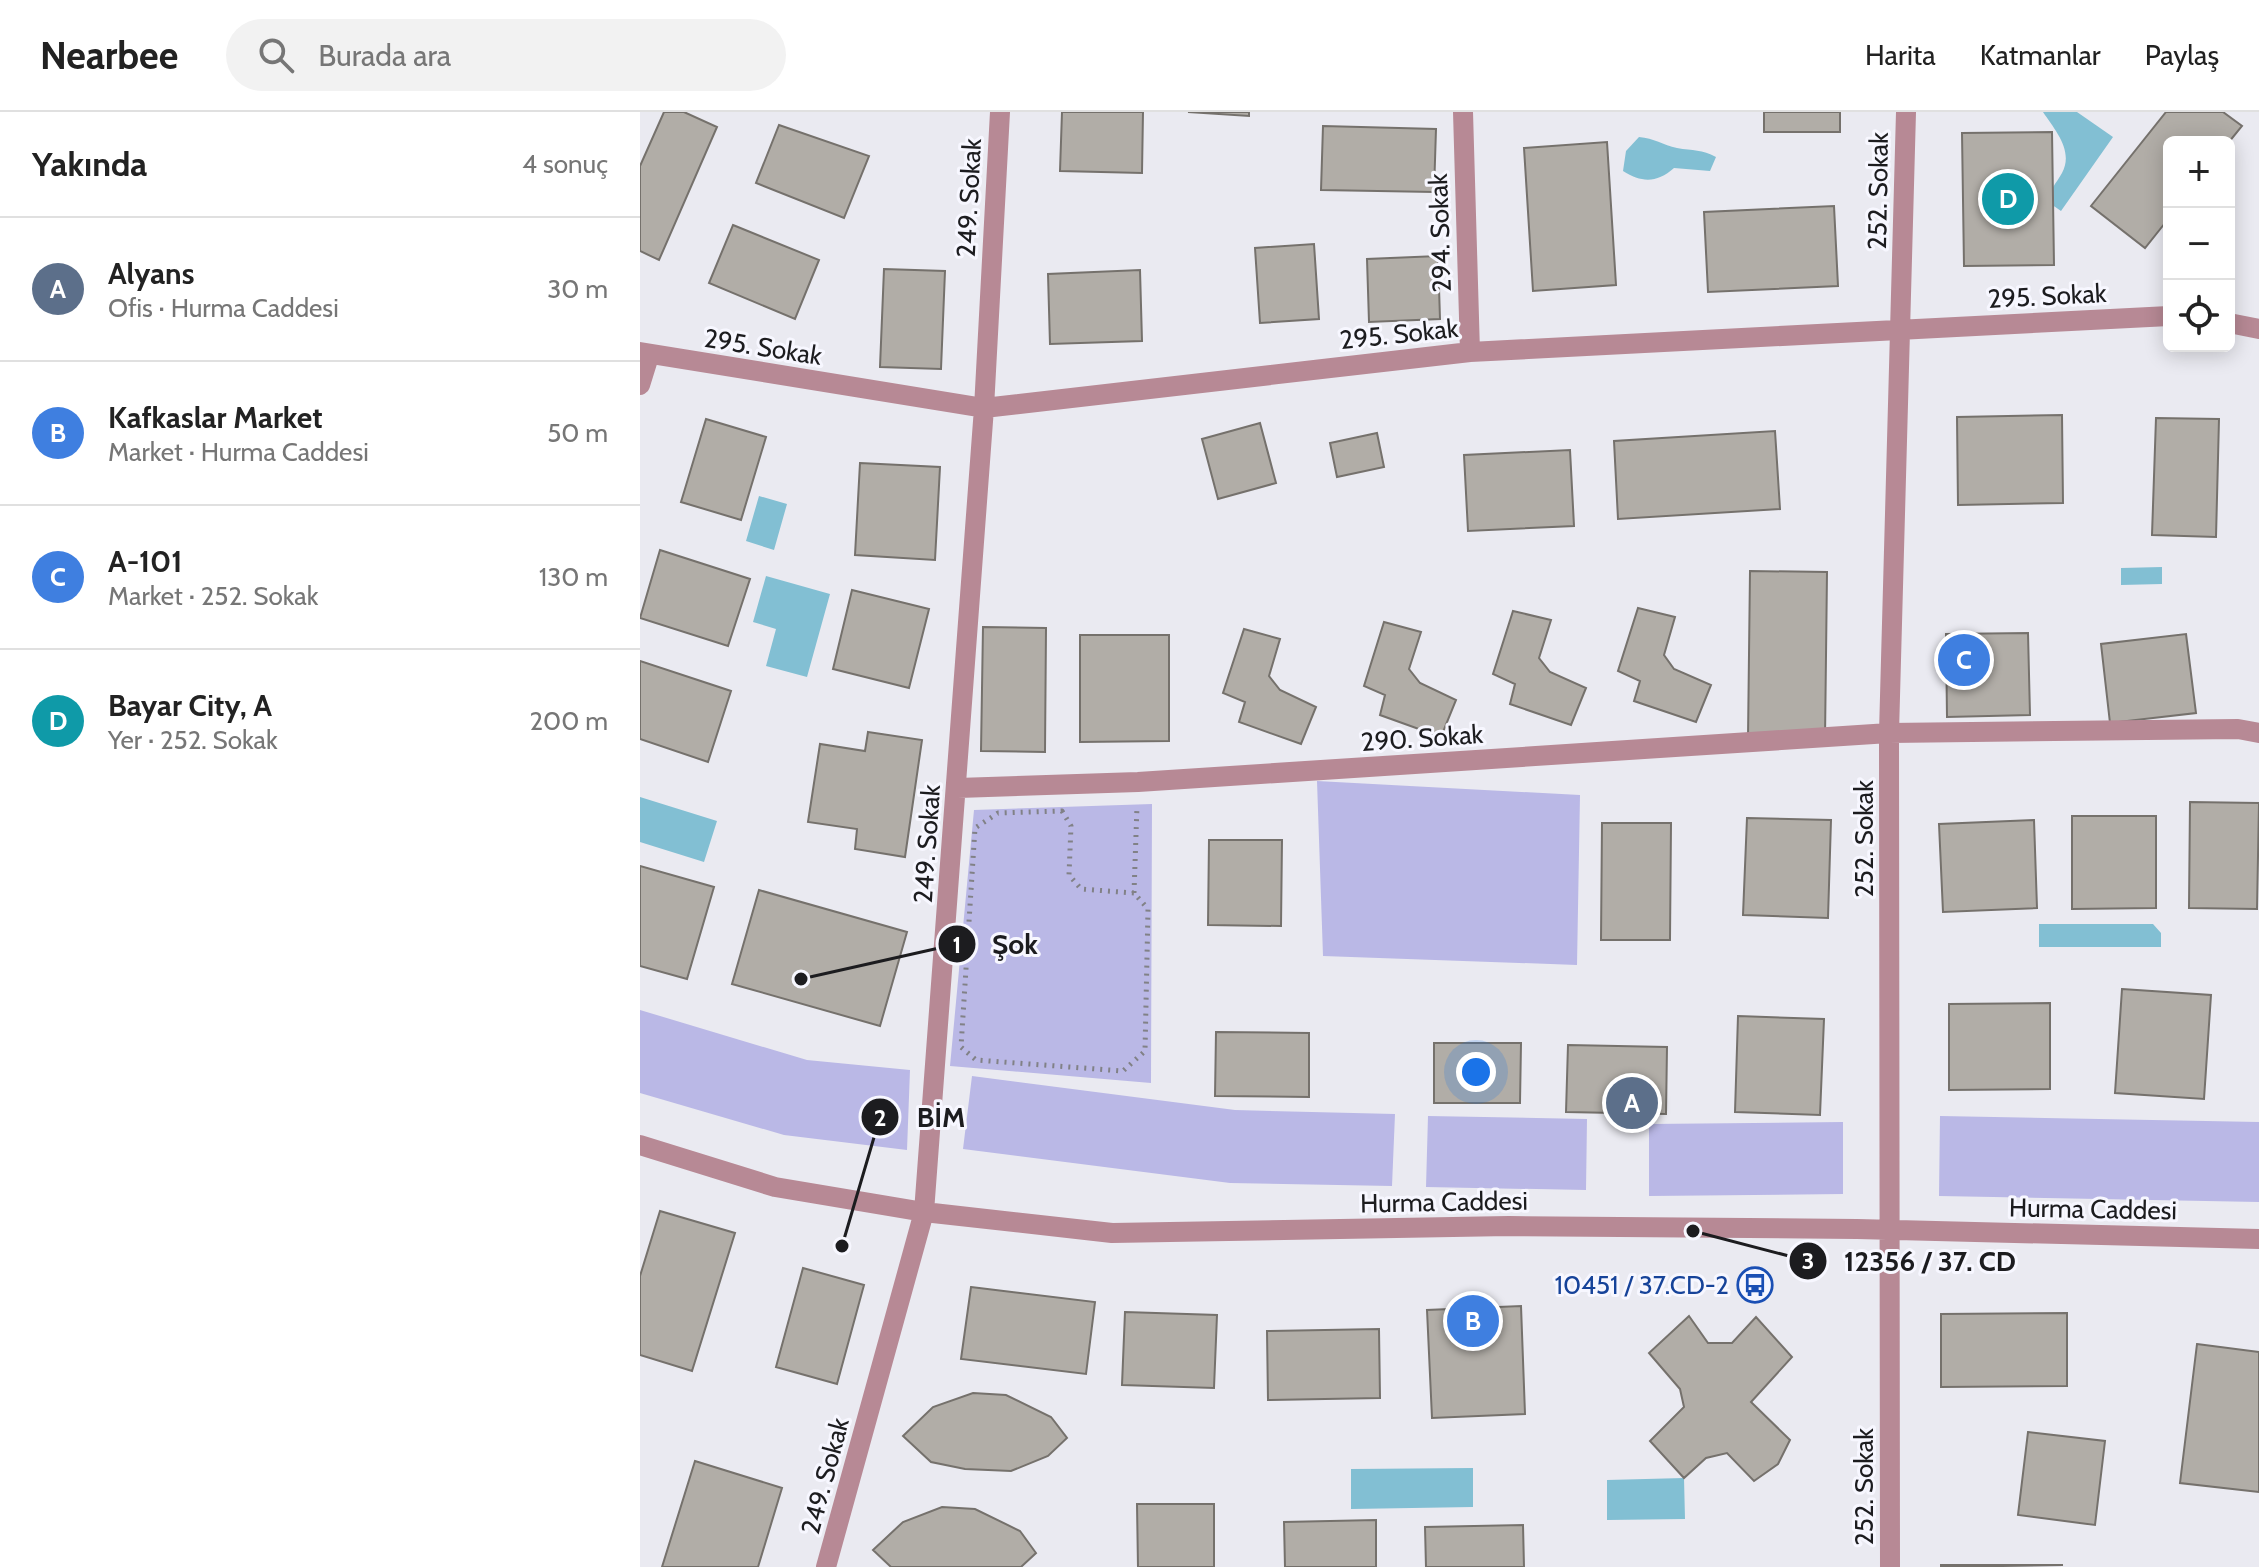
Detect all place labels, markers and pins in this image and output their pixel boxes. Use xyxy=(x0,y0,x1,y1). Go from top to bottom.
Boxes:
pin: D xyxy=(1982,169,2034,229)
pin: C xyxy=(1938,630,1990,690)
callout: Şok xyxy=(937,918,1054,970)
pin: A xyxy=(1606,1073,1658,1133)
callout: BİM xyxy=(860,1091,981,1143)
callout: 12356 / 37. CD xyxy=(1788,1235,2032,1287)
bus stop icon: 10451 / 37.CD-2 xyxy=(1736,1266,1774,1304)
place label: 10451 / 37.CD-2 xyxy=(1554,1269,1729,1301)
pin: B xyxy=(1447,1291,1499,1351)

